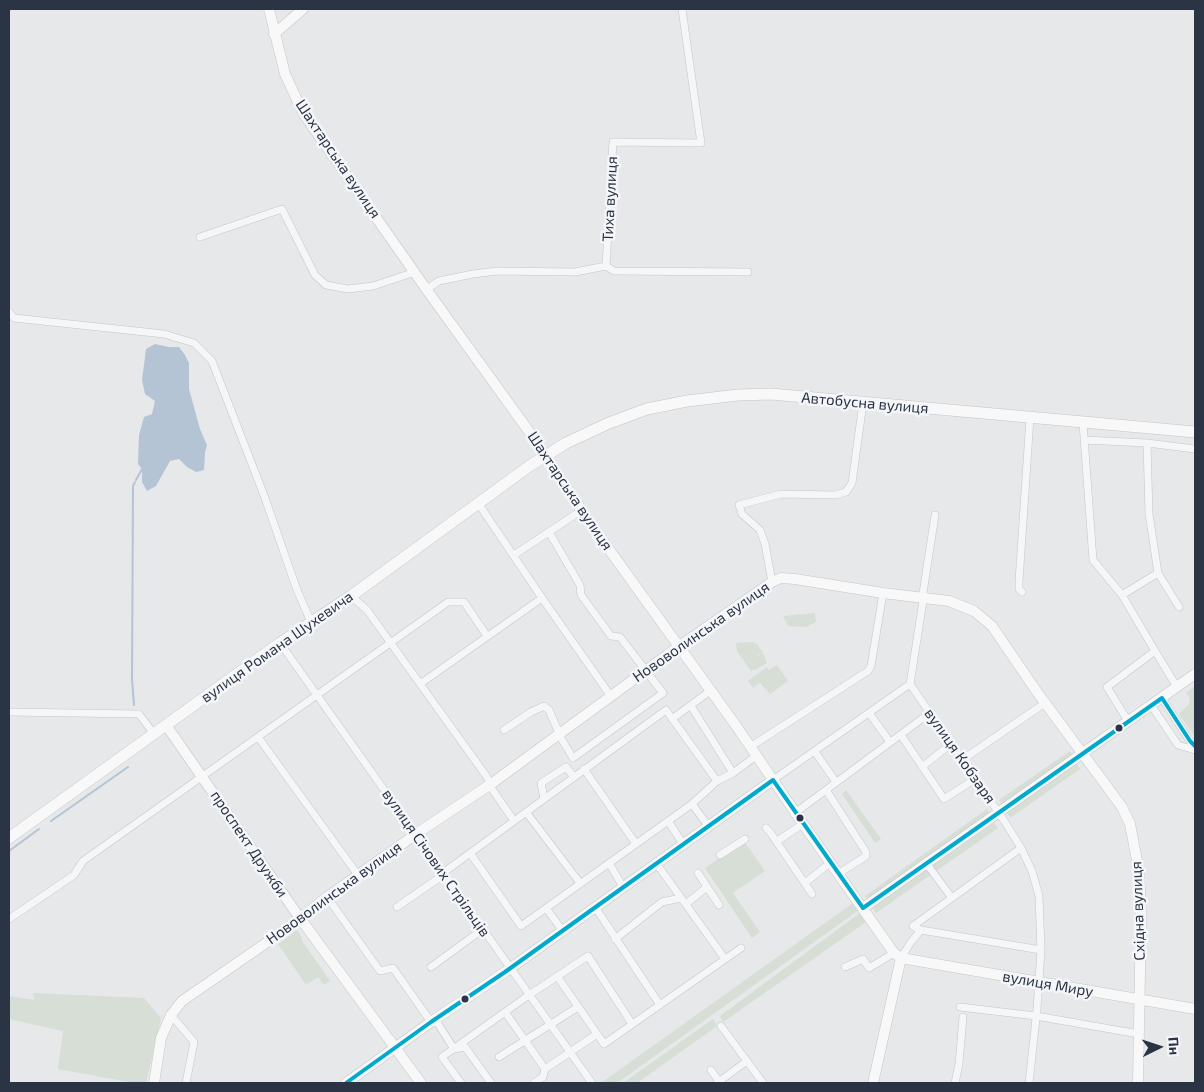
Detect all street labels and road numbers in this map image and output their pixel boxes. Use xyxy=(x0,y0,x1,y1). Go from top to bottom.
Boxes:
street label: Шахтарська вулиця xyxy=(292,96,384,222)
street label: Тиха вулиця xyxy=(599,156,621,242)
street label: Автобусна вулиця xyxy=(801,388,929,418)
street label: Шахтарська вулиця xyxy=(524,428,616,554)
street label: Нововолинська вулиця xyxy=(629,578,773,686)
street label: вулиця Романа Шухевича xyxy=(197,588,357,706)
street label: вулиця Кобзаря xyxy=(921,705,999,807)
street label: вулиця Січових Стрільців xyxy=(378,786,494,940)
street label: проспект Дружби xyxy=(207,787,291,901)
street label: Нововолинська вулиця xyxy=(263,838,405,948)
street label: Східна вулиця xyxy=(1127,861,1149,961)
street label: вулиця Миру xyxy=(1001,967,1095,1001)

